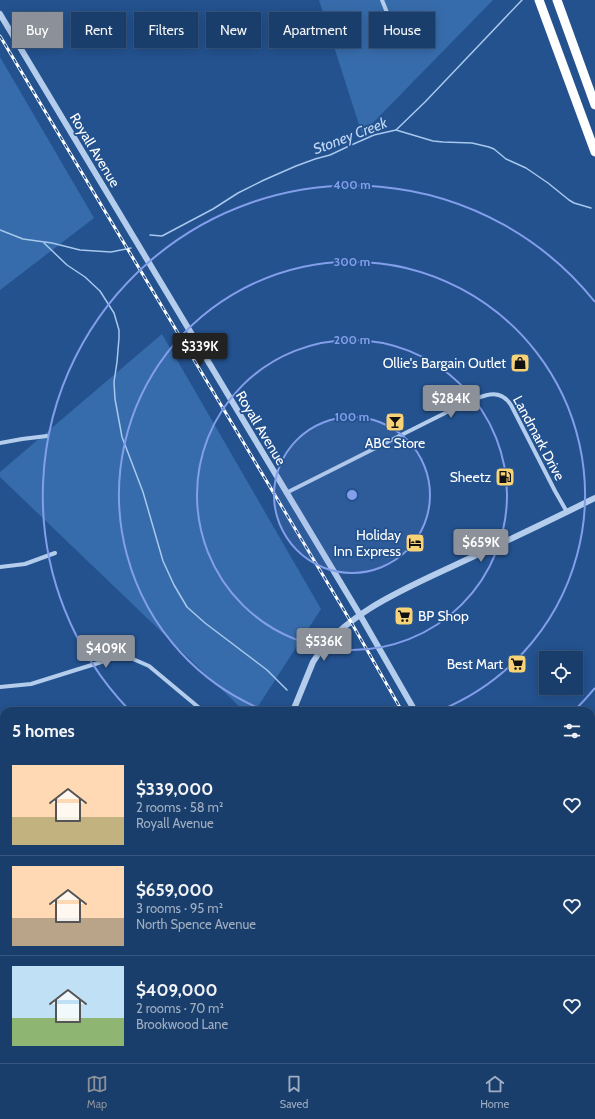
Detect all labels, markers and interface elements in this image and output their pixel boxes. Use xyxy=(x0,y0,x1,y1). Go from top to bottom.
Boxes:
chip: Buy xyxy=(12,12,63,48)
chip: Rent xyxy=(71,12,126,48)
chip: Filters xyxy=(134,12,198,48)
chip: New xyxy=(206,12,261,48)
chip: Apartment xyxy=(269,12,361,48)
chip: House xyxy=(369,12,435,48)
street label: Royall Avenue xyxy=(66,110,124,190)
water label: Stoney Creek xyxy=(310,113,390,158)
text: 400 m xyxy=(333,177,371,192)
text: 300 m xyxy=(334,254,370,269)
text: 200 m xyxy=(334,332,370,347)
pin: $339K xyxy=(172,333,228,367)
text: $339K xyxy=(181,338,219,354)
shop icon: Ollie's Bargain Outlet xyxy=(509,352,531,374)
place label: Ollie's Bargain Outlet xyxy=(383,354,506,372)
pin: $284K xyxy=(423,385,479,419)
street label: Royall Avenue xyxy=(232,388,290,468)
text: $284K xyxy=(432,390,470,406)
street label: Landmark Drive xyxy=(509,392,569,484)
text: 100 m xyxy=(335,409,369,424)
bar icon: ABC Store xyxy=(384,411,406,433)
place label: ABC Store xyxy=(365,434,425,452)
fuel station icon: Sheetz xyxy=(494,466,516,488)
place label: Sheetz xyxy=(450,468,491,486)
centre of rings xyxy=(345,488,359,502)
place label: Holiday Inn Express xyxy=(334,526,401,560)
pin: $659K xyxy=(453,529,509,563)
hotel icon: Holiday Inn Express xyxy=(404,532,426,554)
text: $659K xyxy=(462,534,500,550)
supermarket icon: BP Shop xyxy=(393,605,415,627)
place label: BP Shop xyxy=(418,607,469,625)
pin: $536K xyxy=(296,628,352,662)
text: $536K xyxy=(306,633,343,649)
pin: $409K xyxy=(78,635,134,669)
text: $409K xyxy=(86,640,126,656)
map controls xyxy=(539,651,583,695)
button: locate xyxy=(539,651,583,695)
supermarket icon: Best Mart xyxy=(506,653,528,675)
place label: Best Mart xyxy=(447,655,503,673)
icon: filters xyxy=(561,720,583,742)
text: 5 homes xyxy=(12,721,75,741)
text: $339,000 xyxy=(136,779,213,799)
icon: home xyxy=(44,781,92,829)
icon: heart xyxy=(561,794,583,816)
text: 2 rooms · 58 m² xyxy=(136,799,223,815)
text: Royall Avenue xyxy=(136,815,214,831)
text: $659,000 xyxy=(136,880,214,900)
icon: home xyxy=(44,882,92,930)
icon: heart xyxy=(561,895,583,917)
text: 3 rooms · 95 m² xyxy=(136,900,223,916)
text: North Spence Avenue xyxy=(136,916,256,932)
text: $409,000 xyxy=(136,980,217,1000)
icon: home xyxy=(44,982,92,1030)
icon: heart xyxy=(561,995,583,1017)
text: 2 rooms · 70 m² xyxy=(136,1000,224,1016)
text: Brookwood Lane xyxy=(136,1016,228,1032)
tab: Map xyxy=(86,1073,108,1111)
tab: Saved xyxy=(280,1073,308,1111)
tab: Home xyxy=(480,1073,509,1111)

